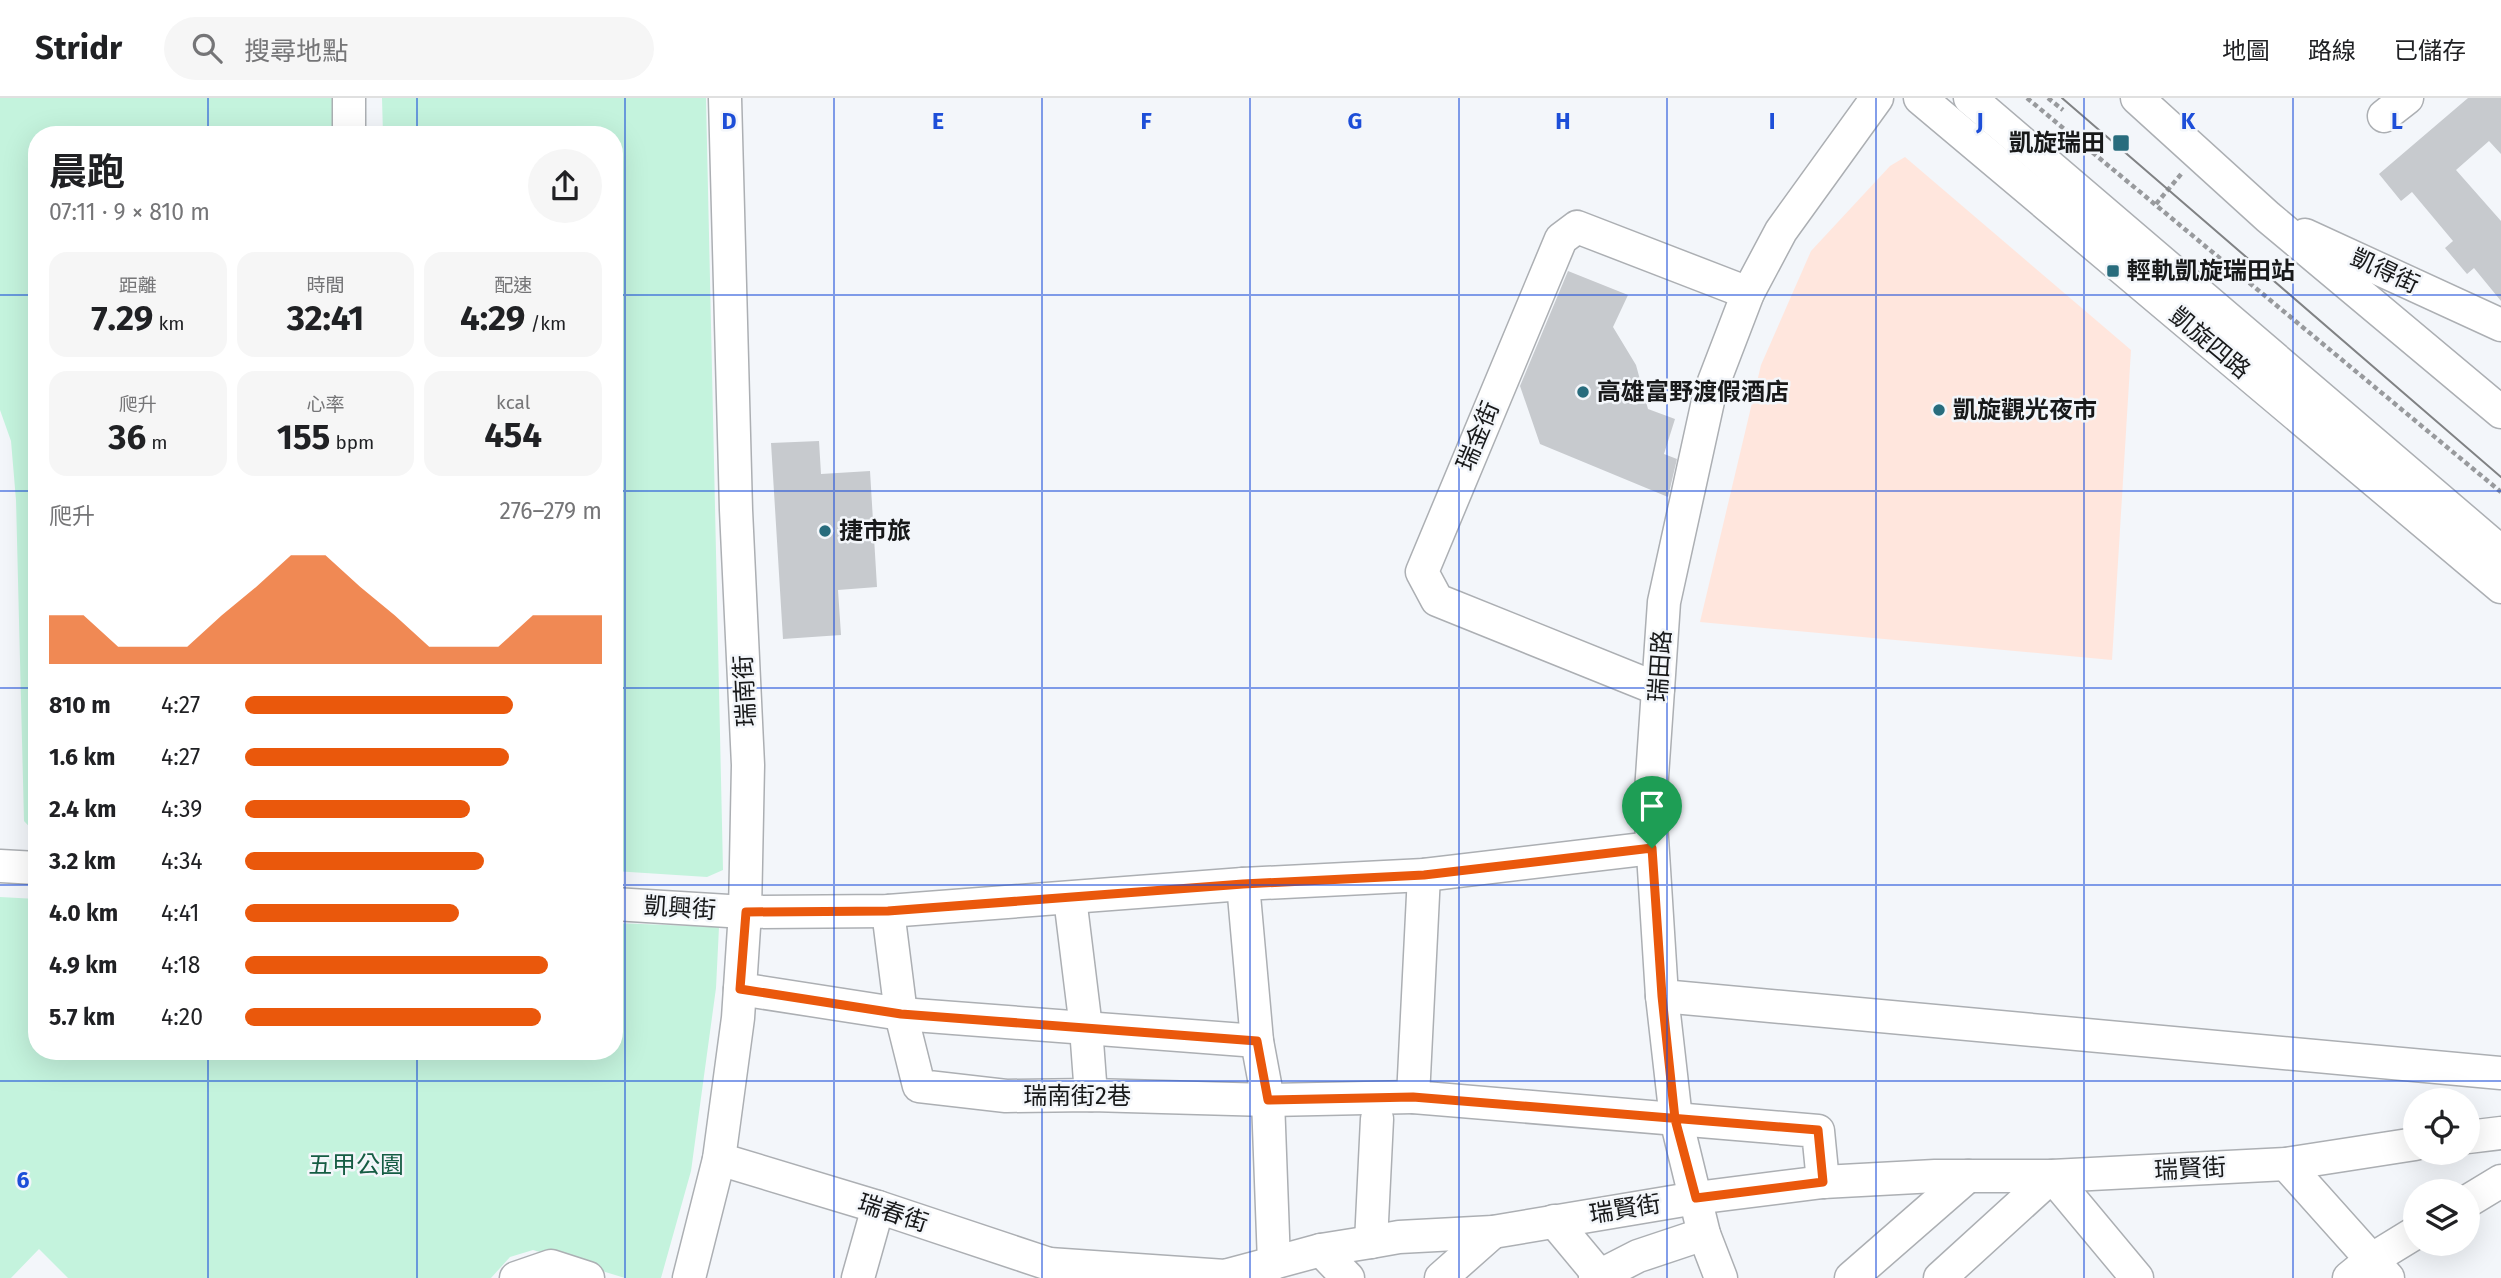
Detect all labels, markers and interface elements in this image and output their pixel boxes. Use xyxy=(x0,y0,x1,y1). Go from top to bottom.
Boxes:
search box xyxy=(164,17,654,80)
text: Stridr xyxy=(35,28,122,68)
icon: search xyxy=(188,29,226,67)
text: 搜尋地點 xyxy=(244,36,348,67)
text: 地圖 xyxy=(2222,37,2270,65)
text: 路線 xyxy=(2308,37,2356,65)
text: 已儲存 xyxy=(2394,37,2466,65)
text: D xyxy=(722,107,737,135)
text: E xyxy=(932,107,944,135)
text: F xyxy=(1140,107,1152,135)
text: G xyxy=(1348,107,1362,135)
text: H xyxy=(1555,107,1571,135)
text: I xyxy=(1769,107,1775,135)
text: J xyxy=(1975,107,1984,135)
text: K xyxy=(2181,107,2196,135)
text: L xyxy=(2391,107,2403,135)
place label: 凱旋瑞田 xyxy=(2009,129,2105,157)
marker: 凱旋瑞田 xyxy=(2111,133,2131,153)
text: 晨跑 xyxy=(49,149,125,195)
button: share xyxy=(528,149,602,223)
text: 07:11 · 9 × 810 m xyxy=(49,198,210,226)
street label: 凱得街 xyxy=(2346,243,2424,299)
place label: 輕軌凱旋瑞田站 xyxy=(2127,257,2295,285)
marker: 輕軌凱旋瑞田站 xyxy=(2105,263,2121,279)
text: 距離 xyxy=(119,274,157,297)
text: 時間 xyxy=(306,274,345,297)
text: 配速 xyxy=(494,274,532,297)
text: 7.29 xyxy=(91,297,153,339)
text: 32:41 xyxy=(287,297,364,339)
text: 4:29 xyxy=(460,297,525,339)
street label: 凱旋四路 xyxy=(2164,301,2256,385)
text: km xyxy=(153,312,184,335)
text: /km xyxy=(525,312,566,335)
place label: 高雄富野渡假酒店 xyxy=(1597,378,1789,406)
marker: 高雄富野渡假酒店 xyxy=(1575,384,1591,400)
text: kcal xyxy=(496,391,530,414)
text: 爬升 xyxy=(119,393,157,416)
text: 心率 xyxy=(306,393,345,416)
place label: 凱旋觀光夜市 xyxy=(1953,396,2097,424)
street label: 瑞金街 xyxy=(1451,397,1505,475)
marker: 凱旋觀光夜市 xyxy=(1931,402,1947,418)
text: 454 xyxy=(484,414,542,456)
text: 36 xyxy=(108,416,146,458)
text: 155 xyxy=(277,416,330,458)
text: m xyxy=(146,431,167,454)
text: bpm xyxy=(330,431,374,454)
text: 276–279 m xyxy=(500,497,602,525)
text: 爬升 xyxy=(49,502,95,530)
place label: 捷市旅 xyxy=(839,517,911,545)
marker: 捷市旅 xyxy=(817,523,833,539)
street label: 瑞田路 xyxy=(1644,629,1676,703)
street label: 瑞南街 xyxy=(729,654,761,728)
text: 810 m xyxy=(49,691,111,719)
text: 4:27 xyxy=(161,691,200,719)
text: 1.6 km xyxy=(49,743,116,771)
text: 4:27 xyxy=(161,743,200,771)
pin xyxy=(1622,776,1682,848)
icon: arrive xyxy=(1633,787,1671,825)
text: 2.4 km xyxy=(49,795,116,823)
text: 4:39 xyxy=(161,795,202,823)
text: 3.2 km xyxy=(49,847,116,875)
text: 4:34 xyxy=(161,847,203,875)
street label: 凱興街 xyxy=(643,892,717,924)
text: 4.0 km xyxy=(49,899,118,927)
text: 4:41 xyxy=(161,899,200,927)
text: 4.9 km xyxy=(49,951,117,979)
text: 4:18 xyxy=(161,951,200,979)
text: 5.7 km xyxy=(49,1003,115,1031)
text: 4:20 xyxy=(161,1003,203,1031)
street label: 瑞南街2巷 xyxy=(1023,1082,1131,1110)
map controls xyxy=(2403,1088,2480,1256)
button: locate xyxy=(2403,1088,2480,1165)
park label: 五甲公園 xyxy=(308,1151,404,1179)
street label: 瑞賢街 xyxy=(2153,1153,2227,1185)
text: 6 xyxy=(17,1166,30,1194)
button: layers xyxy=(2403,1179,2480,1256)
street label: 瑞春街 xyxy=(854,1189,932,1237)
street label: 瑞賢街 xyxy=(1587,1190,1663,1228)

